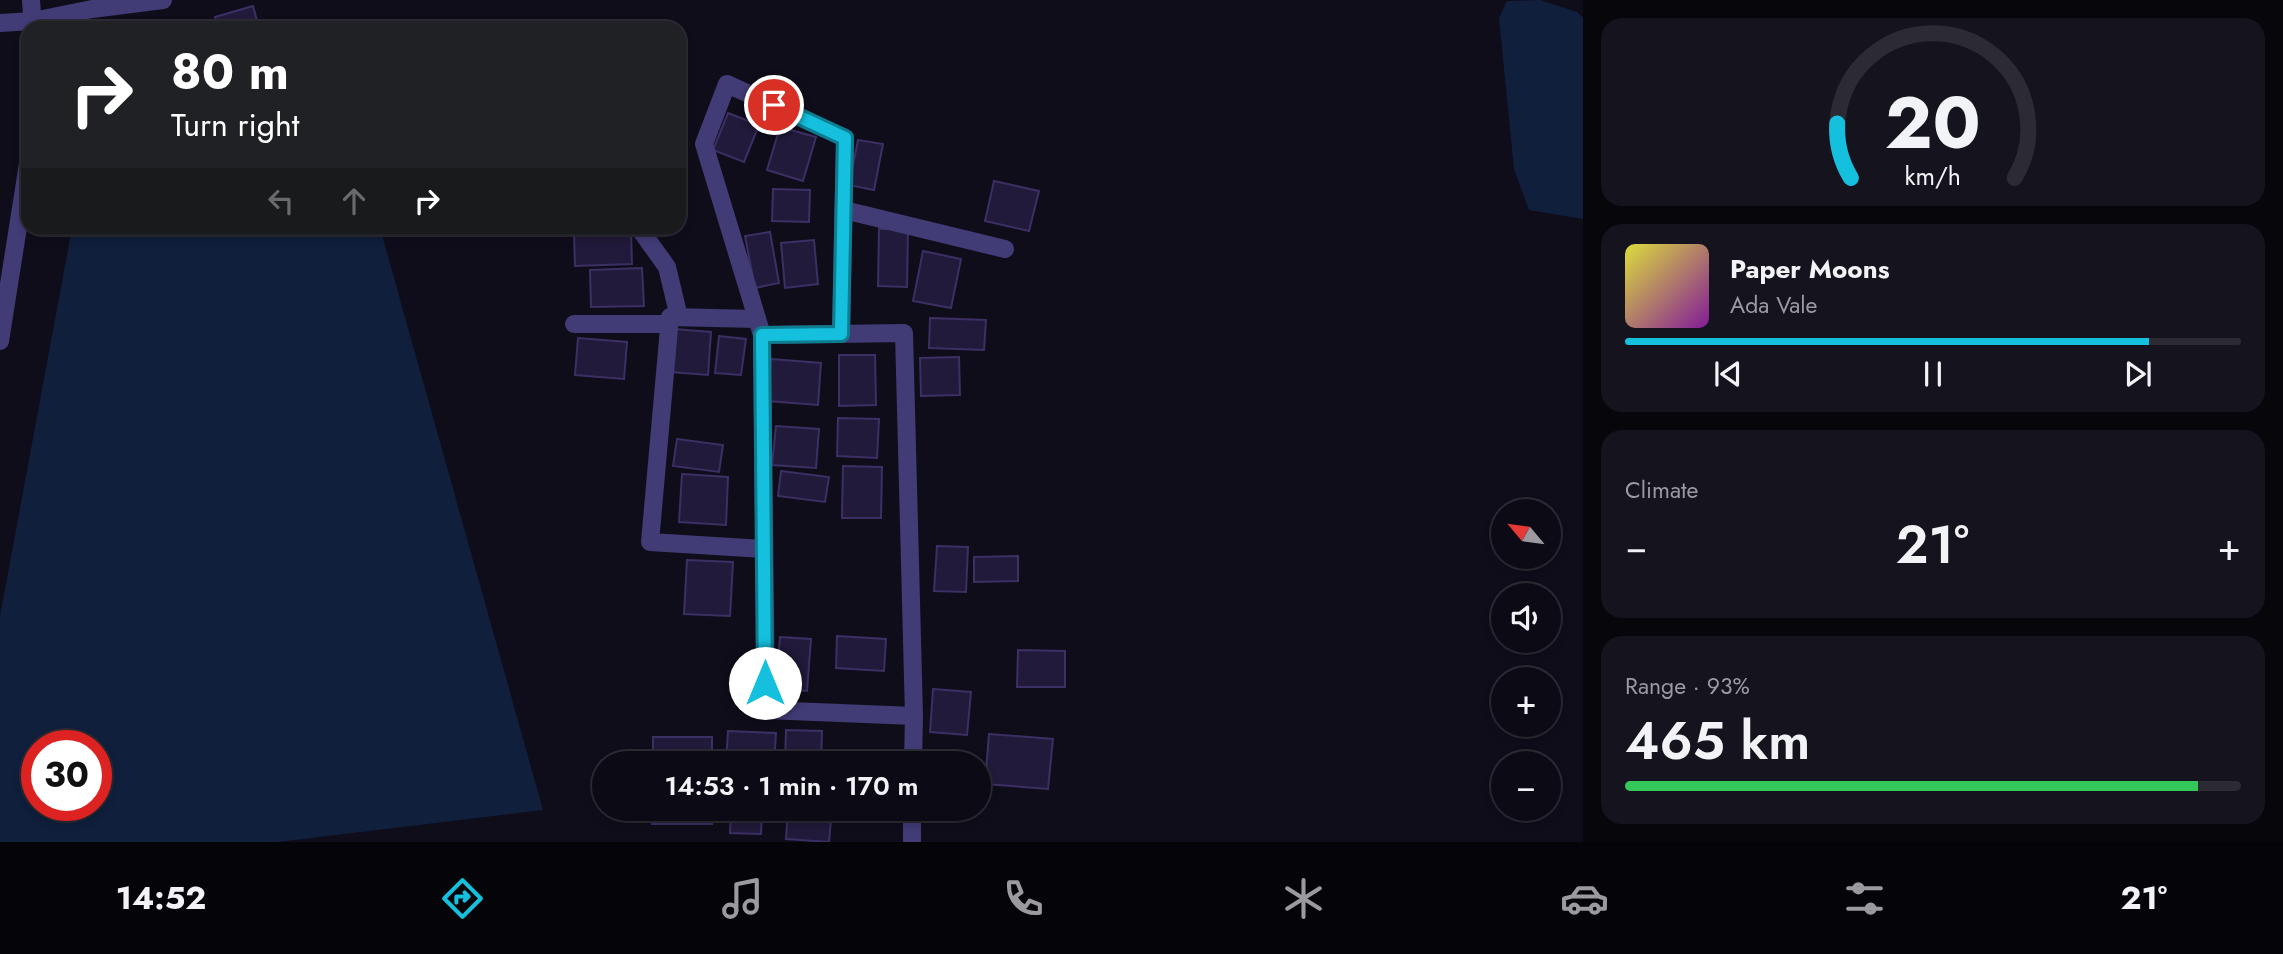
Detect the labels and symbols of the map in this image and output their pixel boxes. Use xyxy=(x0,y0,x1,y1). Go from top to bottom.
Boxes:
pin xyxy=(744,75,804,135)
north arrow xyxy=(1491,499,1561,569)
position arrow xyxy=(728,646,802,720)
speed limit sign: 30 xyxy=(21,730,112,821)

